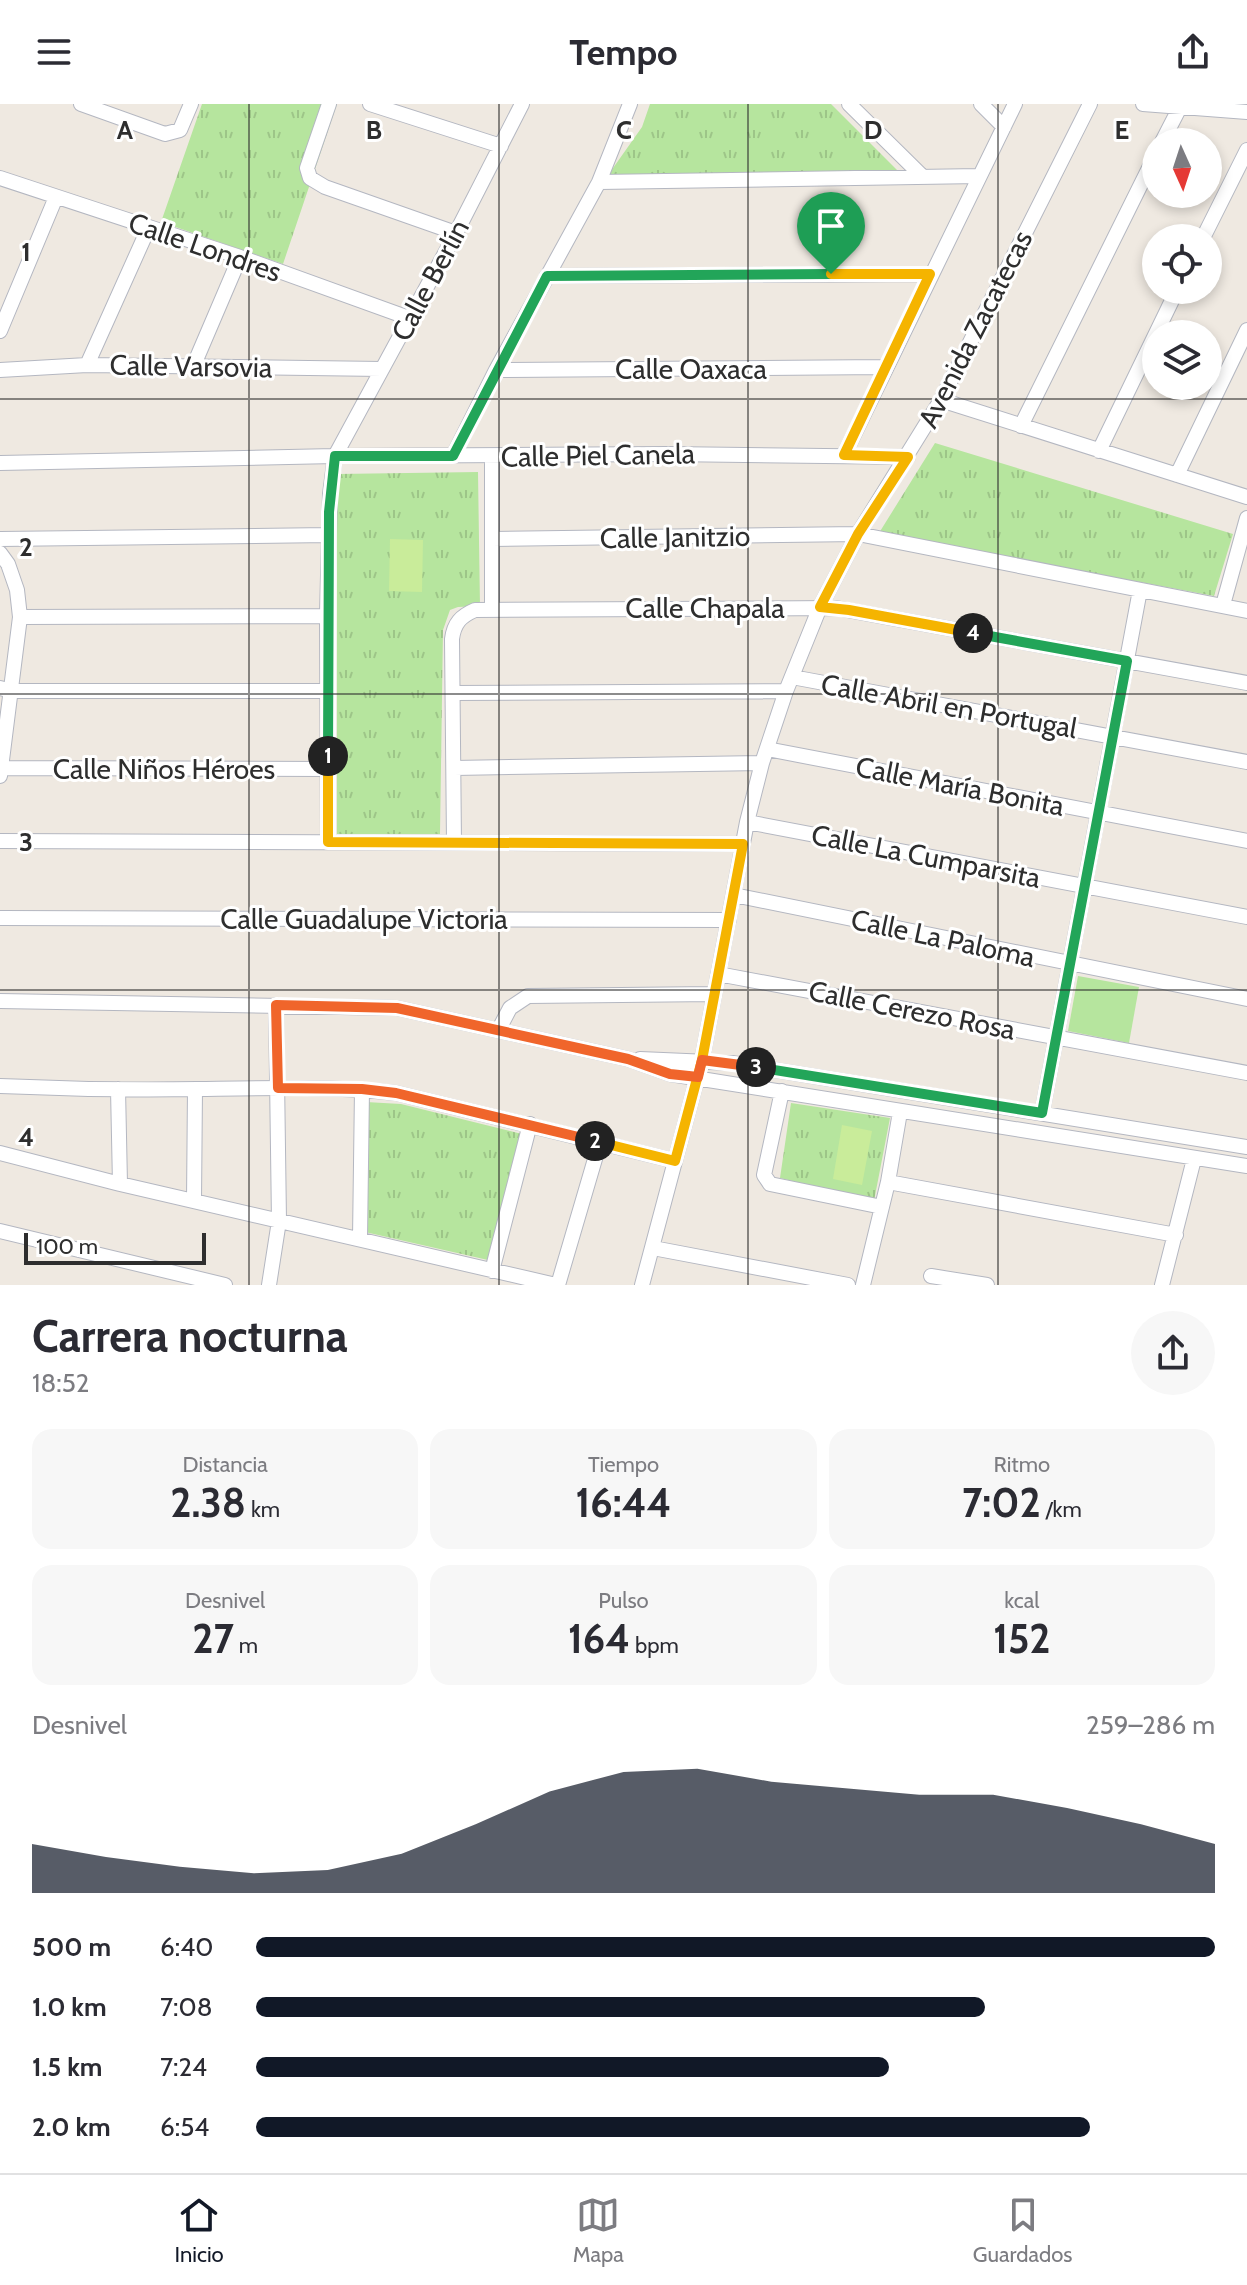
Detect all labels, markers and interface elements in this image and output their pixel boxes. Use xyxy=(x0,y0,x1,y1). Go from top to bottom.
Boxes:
icon: menu xyxy=(32,30,76,74)
text: Tempo xyxy=(569,30,678,74)
icon: share xyxy=(1171,30,1215,74)
text: A xyxy=(117,114,134,146)
text: B xyxy=(366,114,382,146)
text: C xyxy=(616,114,632,146)
text: D xyxy=(864,114,882,146)
text: E xyxy=(1115,114,1129,146)
north arrow xyxy=(1142,128,1222,208)
map controls xyxy=(1142,128,1222,400)
pin xyxy=(797,192,865,274)
icon: arrive xyxy=(809,204,853,248)
street label: Calle Londres xyxy=(124,205,286,289)
street label: Calle Berlín xyxy=(384,214,476,346)
button: locate xyxy=(1142,224,1222,304)
street label: Avenida Zacatecas xyxy=(911,225,1039,433)
text: 1 xyxy=(21,236,31,268)
button: layers xyxy=(1142,320,1222,400)
street label: Calle Varsovia xyxy=(109,348,273,384)
street label: Calle Oaxaca xyxy=(615,352,768,386)
street label: Calle Piel Canela xyxy=(501,436,696,474)
street label: Calle Janitzio xyxy=(600,519,750,555)
text: 2 xyxy=(19,531,33,563)
street label: Calle Chapala xyxy=(625,591,785,625)
pin: 4 xyxy=(953,613,993,653)
text: 4 xyxy=(966,619,980,646)
street label: Calle Abril en Portugal xyxy=(818,667,1080,745)
pin: 1 xyxy=(308,736,348,776)
text: 1 xyxy=(324,742,332,769)
street label: Calle María Bonita xyxy=(853,749,1068,823)
street label: Calle Niños Héroes xyxy=(53,752,275,786)
street label: Calle La Cumparsita xyxy=(809,817,1044,895)
text: 3 xyxy=(19,826,33,858)
street label: Calle Guadalupe Victoria xyxy=(220,902,508,936)
street label: Calle La Paloma xyxy=(848,902,1039,974)
street label: Calle Cerezo Rosa xyxy=(806,973,1019,1047)
pin: 3 xyxy=(736,1047,776,1087)
text: 3 xyxy=(750,1053,762,1080)
text: 4 xyxy=(18,1121,34,1153)
pin: 2 xyxy=(575,1121,615,1161)
text: 2 xyxy=(589,1127,601,1154)
scale bar xyxy=(24,1229,206,1265)
text: 100 m xyxy=(36,1233,98,1260)
text: Carrera nocturna xyxy=(32,1310,348,1363)
button: share xyxy=(1131,1311,1215,1395)
text: 18:52 xyxy=(32,1367,89,1399)
text: Distancia xyxy=(183,1451,268,1478)
text: Tiempo xyxy=(588,1451,659,1478)
text: Ritmo xyxy=(994,1451,1050,1478)
text: 2.38 xyxy=(170,1478,246,1527)
text: 16:44 xyxy=(576,1478,671,1527)
text: 7:02 xyxy=(962,1478,1041,1527)
text: km xyxy=(246,1496,280,1523)
text: /km xyxy=(1041,1496,1082,1523)
text: Desnivel xyxy=(185,1587,265,1614)
text: Pulso xyxy=(598,1587,649,1614)
text: kcal xyxy=(1004,1587,1039,1614)
text: 27 xyxy=(192,1614,234,1663)
text: 164 xyxy=(568,1614,630,1663)
text: 152 xyxy=(993,1614,1051,1663)
text: m xyxy=(234,1632,258,1659)
text: bpm xyxy=(630,1632,679,1659)
text: Desnivel xyxy=(32,1709,127,1741)
text: 259–286 m xyxy=(1086,1709,1215,1741)
text: 500 m xyxy=(32,1931,111,1963)
text: 6:40 xyxy=(160,1931,213,1963)
text: 1.0 km xyxy=(32,1991,107,2023)
text: 7:08 xyxy=(160,1991,212,2023)
text: 1.5 km xyxy=(32,2051,102,2083)
text: 7:24 xyxy=(160,2051,207,2083)
text: 2.0 km xyxy=(32,2111,111,2143)
text: 6:54 xyxy=(160,2111,209,2143)
tab: Inicio xyxy=(175,2193,224,2268)
tab: Mapa xyxy=(573,2193,624,2268)
tab: Guardados xyxy=(973,2193,1072,2268)

